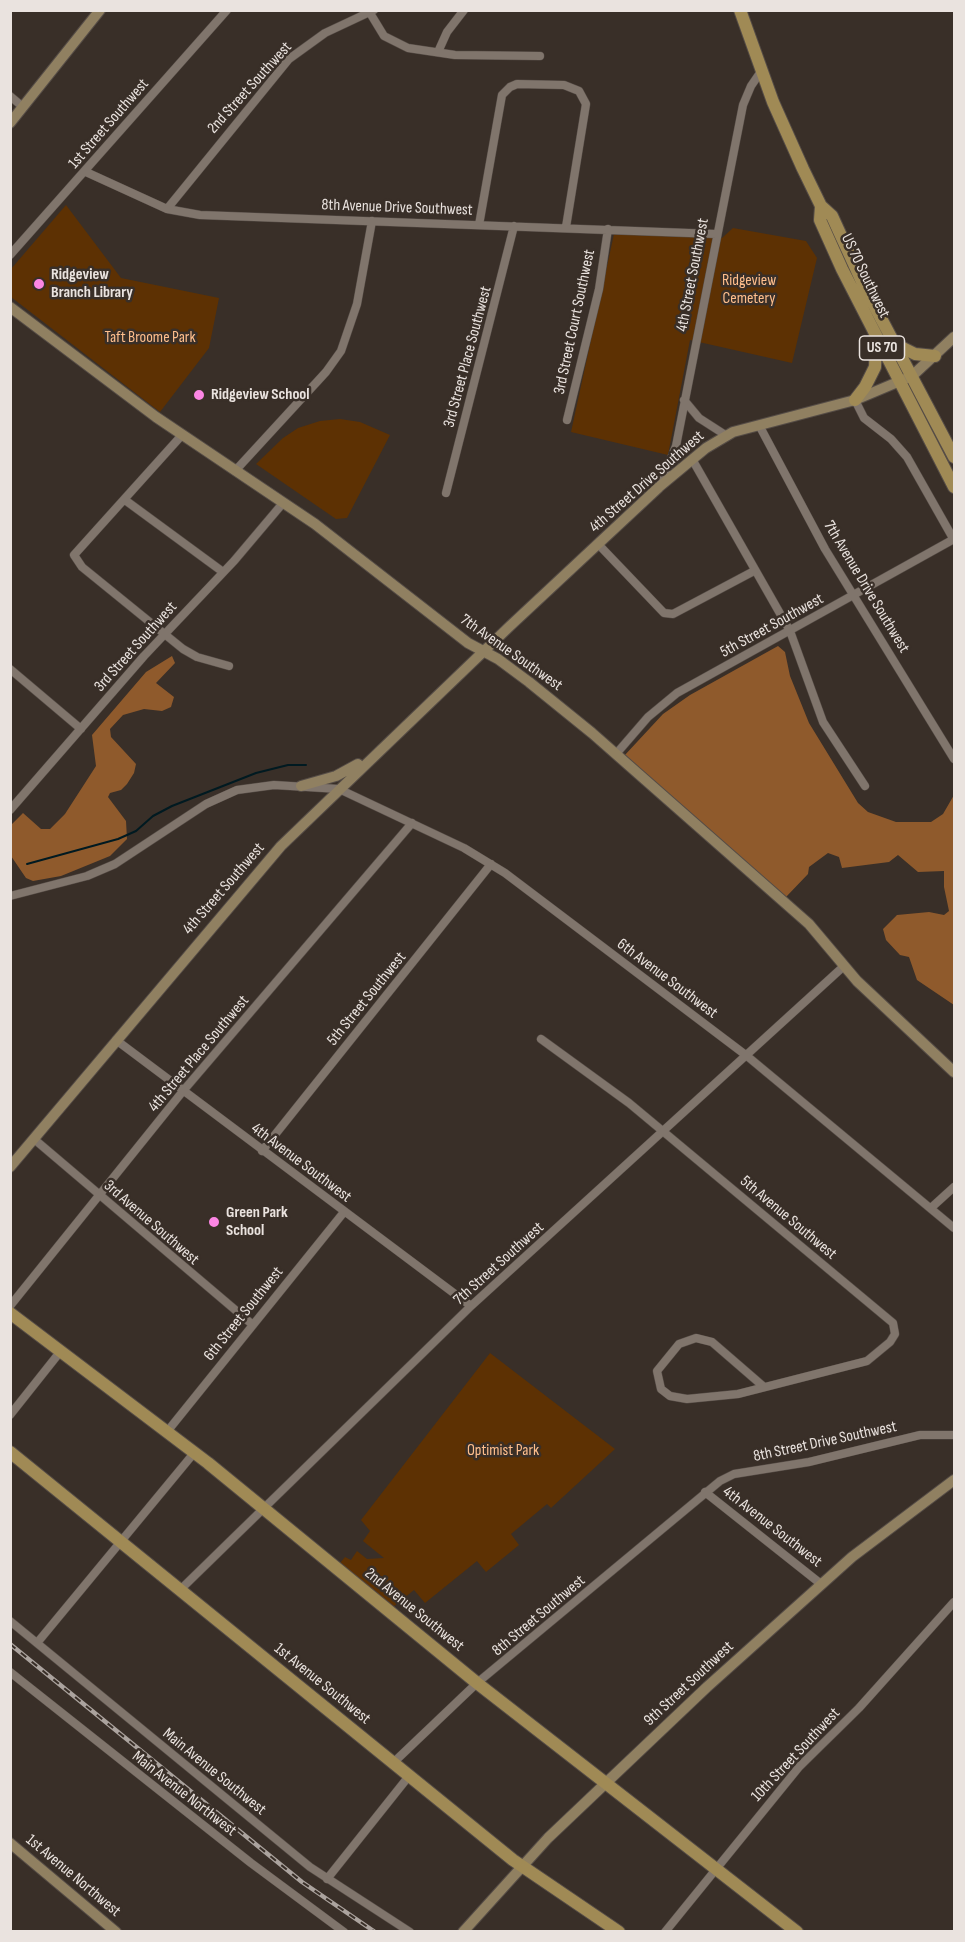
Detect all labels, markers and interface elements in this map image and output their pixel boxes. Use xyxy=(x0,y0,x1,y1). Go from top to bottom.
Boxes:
street label: 2nd Street Southwest xyxy=(204,38,296,138)
street label: 1st Street Southwest xyxy=(65,75,153,173)
street label: 8th Avenue Drive Southwest xyxy=(321,196,473,220)
street label: 4th Street Southwest xyxy=(673,217,713,333)
street label: US 70 Southwest xyxy=(836,231,894,321)
street label: 3rd Street Court Southwest xyxy=(550,248,600,396)
place label: Ridgeview Branch Library xyxy=(51,265,133,303)
park label: Ridgeview Cemetery xyxy=(722,271,776,309)
marker: Ridgeview Branch Library xyxy=(32,277,46,291)
street label: 3rd Street Place Southwest xyxy=(440,284,496,430)
park label: Taft Broome Park xyxy=(104,328,196,348)
road number: US 70 xyxy=(860,336,904,360)
place label: Ridgeview School xyxy=(211,385,310,405)
marker: Ridgeview School xyxy=(192,388,206,402)
street label: 4th Street Drive Southwest xyxy=(586,427,708,537)
street label: 7th Avenue Drive Southwest xyxy=(819,517,913,657)
street label: 5th Street Southwest xyxy=(717,590,827,662)
street label: 3rd Street Southwest xyxy=(91,598,181,696)
street label: 7th Avenue Southwest xyxy=(456,611,566,695)
street label: 4th Street Southwest xyxy=(179,839,269,939)
street label: 6th Avenue Southwest xyxy=(613,935,721,1023)
street label: 5th Street Southwest xyxy=(323,948,411,1050)
street label: 4th Street Place Southwest xyxy=(145,992,253,1116)
street label: 4th Avenue Southwest xyxy=(247,1119,355,1207)
street label: 5th Avenue Southwest xyxy=(736,1172,840,1264)
street label: 3rd Avenue Southwest xyxy=(99,1176,203,1270)
place label: Green Park School xyxy=(226,1203,288,1241)
marker: Green Park School xyxy=(207,1215,221,1229)
street label: 7th Street Southwest xyxy=(450,1218,548,1310)
street label: 6th Street Southwest xyxy=(200,1263,288,1365)
street label: 8th Street Drive Southwest xyxy=(752,1417,898,1467)
park label: Optimist Park xyxy=(467,1441,539,1461)
street label: 4th Avenue Southwest xyxy=(719,1482,825,1572)
street label: 2nd Avenue Southwest xyxy=(360,1564,468,1656)
street label: 8th Street Southwest xyxy=(489,1572,589,1660)
street label: 9th Street Southwest xyxy=(640,1638,738,1730)
street label: 1st Avenue Southwest xyxy=(270,1639,374,1729)
street label: 10th Street Southwest xyxy=(748,1704,844,1806)
street label: Main Avenue Southwest xyxy=(158,1724,270,1820)
street label: Main Avenue Northwest xyxy=(128,1747,240,1841)
street label: 1st Avenue Northwest xyxy=(22,1831,124,1921)

